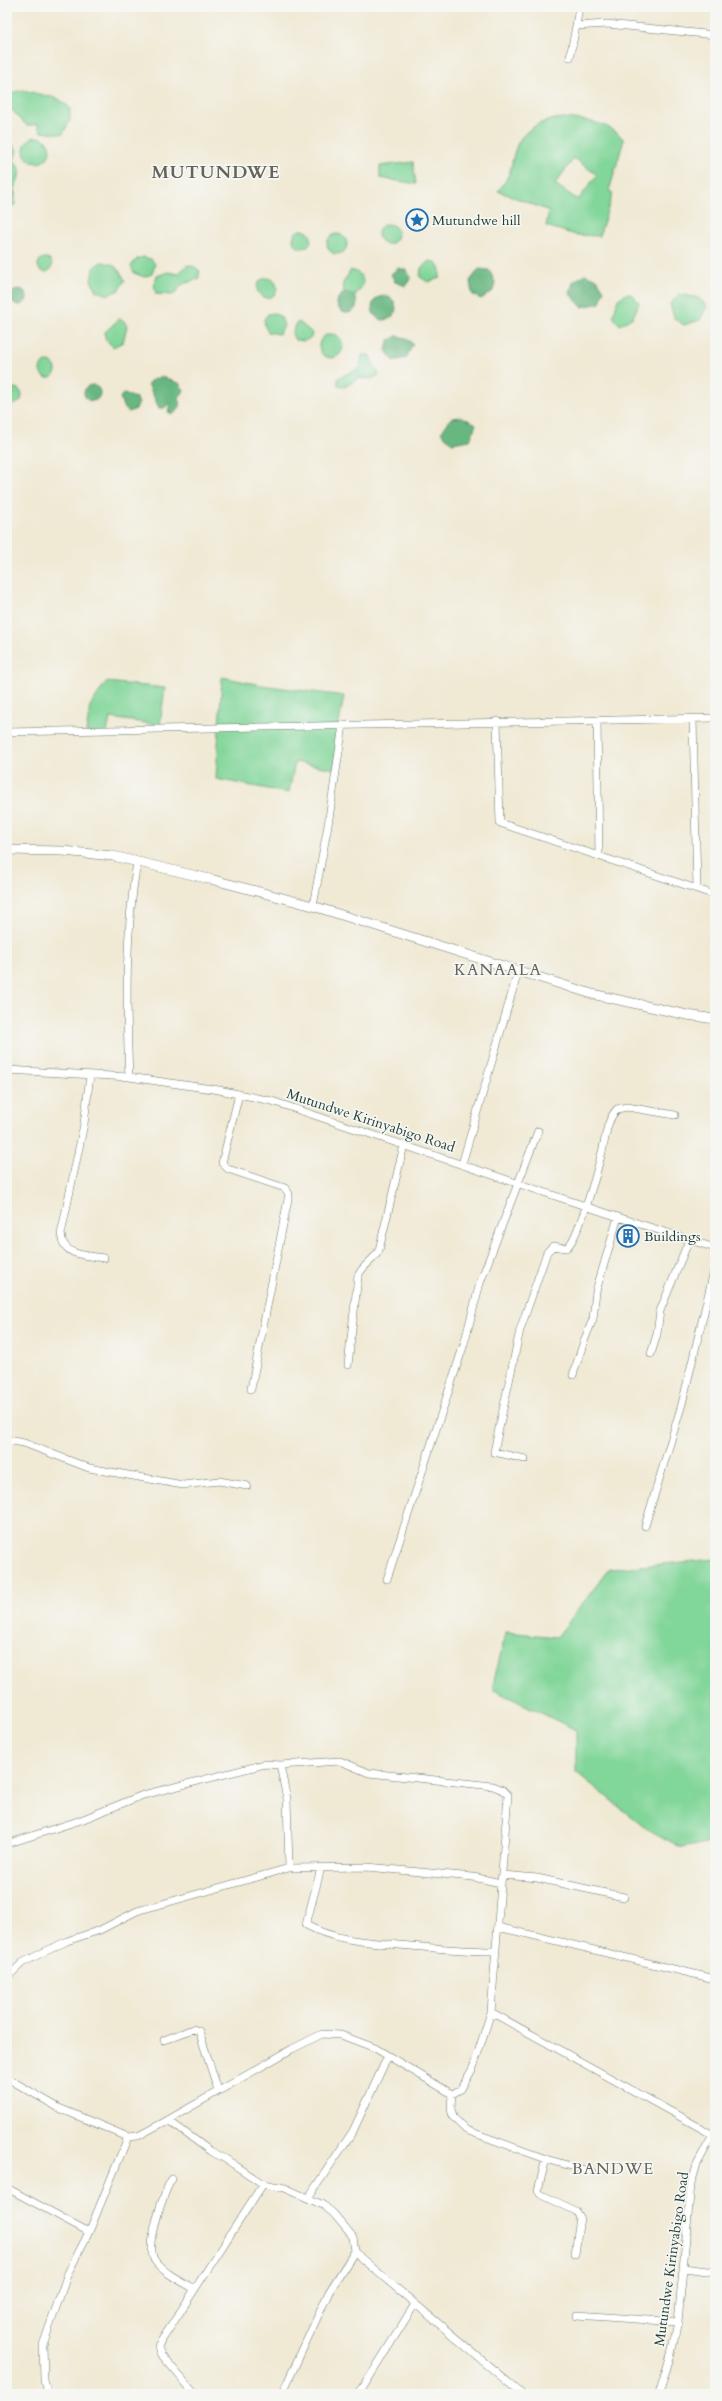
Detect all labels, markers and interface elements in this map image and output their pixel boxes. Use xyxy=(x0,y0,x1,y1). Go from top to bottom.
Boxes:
district label: MUTUNDWE xyxy=(151,160,281,185)
place icon: Mutundwe hill xyxy=(404,207,430,233)
place label: Mutundwe hill xyxy=(432,211,521,230)
district label: KANAALA xyxy=(454,959,542,981)
street label: Mutundwe Kirinyabigo Road xyxy=(284,1084,458,1157)
building icon: Buildings xyxy=(615,1223,641,1249)
place label: Buildings xyxy=(644,1227,701,1246)
district label: BANDWE xyxy=(572,2158,654,2180)
street label: Mutundwe Kirinyabigo Road xyxy=(650,2170,693,2348)

